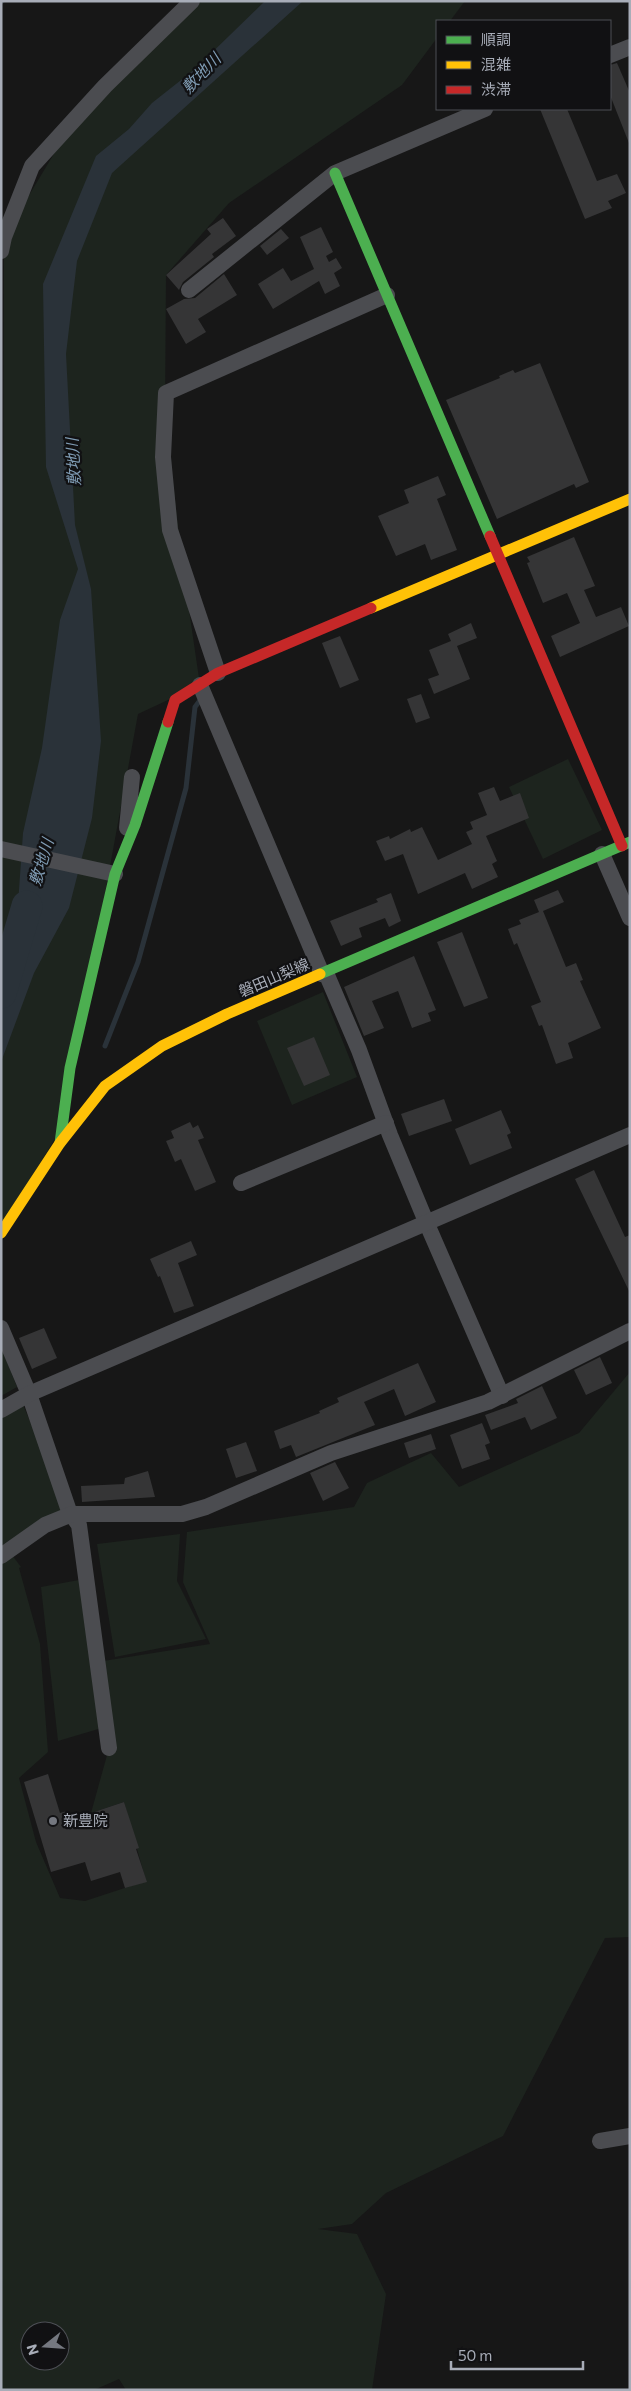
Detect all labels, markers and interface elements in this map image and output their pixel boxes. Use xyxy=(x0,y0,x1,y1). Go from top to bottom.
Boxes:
legend xyxy=(436,20,611,110)
text: 順調 xyxy=(481,30,511,48)
water label: 敷地川 xyxy=(177,47,226,97)
text: 混雑 xyxy=(481,55,511,73)
text: 渋滞 xyxy=(481,80,511,98)
water label: 敷地川 xyxy=(62,436,83,486)
water label: 敷地川 xyxy=(24,834,57,888)
street label: 磐田山梨線 xyxy=(236,954,312,1000)
place label: 新豊院 xyxy=(63,1811,108,1829)
marker: 新豊院 xyxy=(47,1815,59,1827)
north arrow xyxy=(20,2321,70,2371)
scale bar xyxy=(451,2338,584,2370)
text: N xyxy=(22,2342,42,2357)
text: 50 m xyxy=(458,2346,492,2364)

